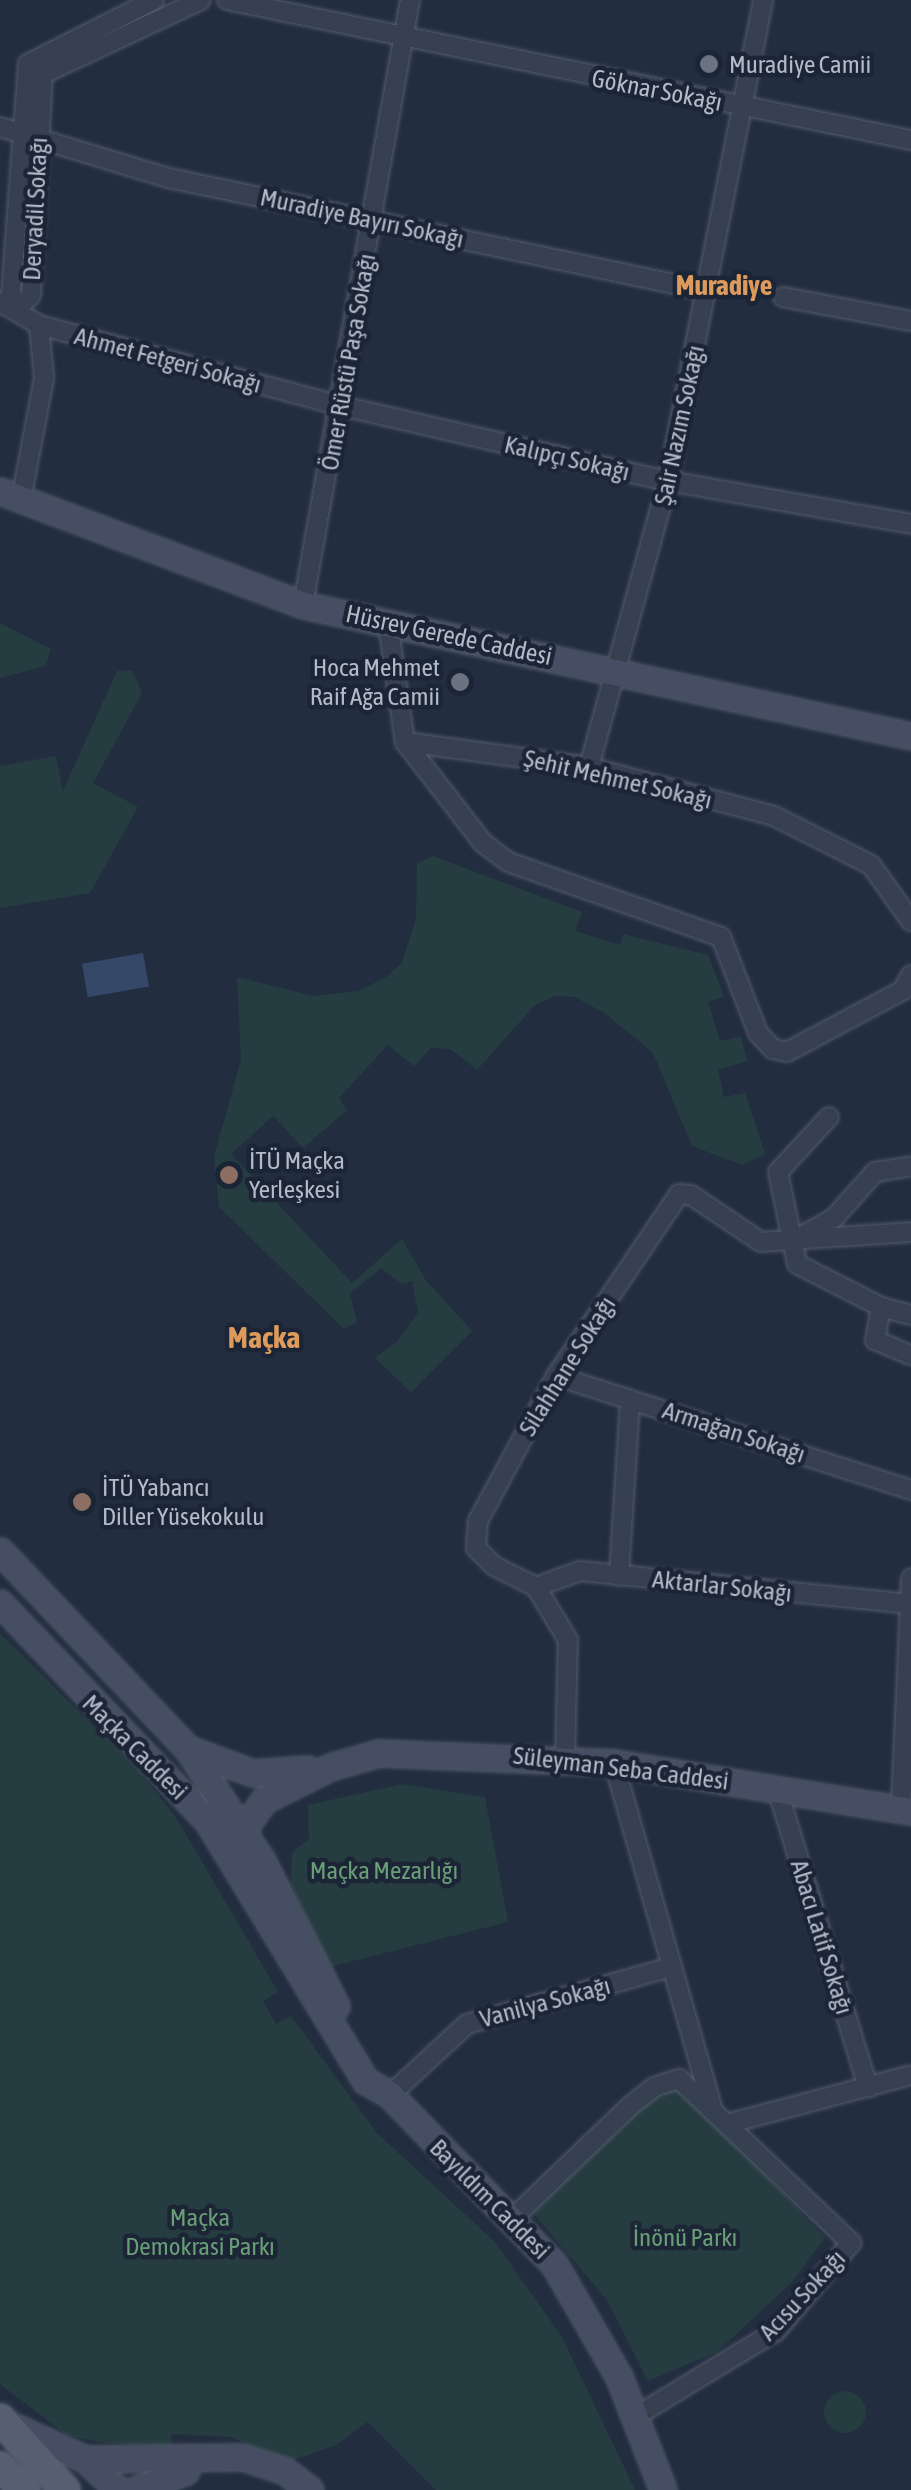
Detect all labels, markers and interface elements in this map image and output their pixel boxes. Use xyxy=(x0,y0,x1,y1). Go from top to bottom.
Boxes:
place label: Muradiye Camii xyxy=(729,49,871,79)
marker: Muradiye Camii xyxy=(698,53,720,75)
street label: Göknar Sokağı xyxy=(589,63,725,117)
street label: Deryadil Sokağı xyxy=(16,137,54,281)
street label: Muradiye Bayırı Sokağı xyxy=(258,182,466,254)
street label: Ömer Rüstü Paşa Sokağı xyxy=(314,251,382,473)
district label: Muradiye xyxy=(676,268,772,302)
street label: Ahmet Fetgeri Sokağı xyxy=(71,321,265,399)
street label: Şair Nazım Sokağı xyxy=(647,342,711,508)
street label: Kalıpçı Sokağı xyxy=(502,429,632,487)
street label: Hüsrev Gerede Caddesi xyxy=(343,599,555,671)
place label: Hoca Mehmet Raif Ağa Camii xyxy=(310,653,440,712)
marker: Hoca Mehmet Raif Ağa Camii xyxy=(449,671,471,693)
street label: Şehit Mehmet Sokağı xyxy=(521,743,715,815)
place label: İTÜ Maçka Yerleşkesi xyxy=(249,1146,345,1205)
marker: İTÜ Maçka Yerleşkesi xyxy=(218,1164,240,1186)
street label: Silahhane Sokağı xyxy=(512,1291,622,1441)
district label: Maçka xyxy=(228,1319,300,1355)
street label: Armağan Sokağı xyxy=(659,1395,809,1469)
place label: İTÜ Yabancı Diller Yüsekokulu xyxy=(102,1473,264,1532)
marker: İTÜ Yabancı Diller Yüsekokulu xyxy=(71,1491,93,1513)
street label: Aktarlar Sokağı xyxy=(651,1564,793,1608)
street label: Maçka Caddesi xyxy=(76,1688,194,1806)
street label: Süleyman Seba Caddesi xyxy=(512,1740,730,1796)
park label: Maçka Mezarlığı xyxy=(310,1855,458,1885)
street label: Abacı Latif Sokağı xyxy=(784,1856,860,2018)
street label: Vanilya Sokağı xyxy=(476,1970,614,2034)
street label: Bayıldım Caddesi xyxy=(424,2133,556,2265)
park label: Maçka Demokrasi Parkı xyxy=(125,2203,275,2262)
park label: İnönü Parkı xyxy=(633,2222,737,2252)
street label: Acısu Sokağı xyxy=(753,2243,851,2347)

